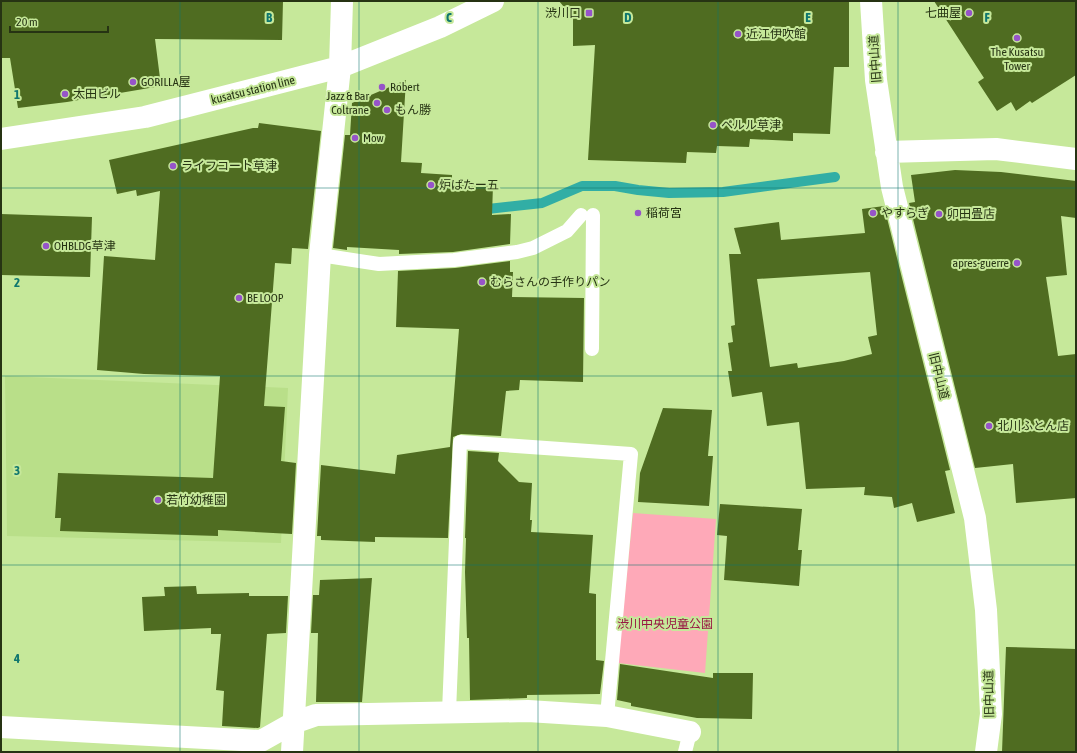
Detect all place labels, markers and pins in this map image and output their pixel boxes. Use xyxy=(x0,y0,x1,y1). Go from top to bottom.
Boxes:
place label: 渋川口 xyxy=(545,6,581,20)
place label: 七曲屋 xyxy=(925,6,961,20)
marker: 渋川口 xyxy=(584,8,594,18)
marker: 七曲屋 xyxy=(964,8,974,18)
place label: 近江伊吹館 xyxy=(746,27,806,41)
marker: 近江伊吹館 xyxy=(733,29,743,39)
marker: The Kusatsu Tower xyxy=(1012,33,1022,43)
place label: The Kusatsu Tower xyxy=(991,45,1044,73)
place label: GORILLA屋 xyxy=(141,75,191,89)
marker: GORILLA屋 xyxy=(128,77,138,87)
place label: Robert xyxy=(390,80,420,94)
marker: Robert xyxy=(377,82,387,92)
place label: 太田ビル xyxy=(73,87,121,101)
marker: 太田ビル xyxy=(60,89,70,99)
place label: Jazz & Bar Coltrane xyxy=(327,89,369,117)
marker: Jazz & Bar Coltrane xyxy=(372,98,382,108)
place label: もん勝 xyxy=(395,103,431,117)
marker: もん勝 xyxy=(382,105,392,115)
place label: ペルル草津 xyxy=(721,118,781,132)
marker: ペルル草津 xyxy=(708,120,718,130)
place label: Mow xyxy=(363,131,384,145)
marker: Mow xyxy=(350,133,360,143)
place label: ライフコート草津 xyxy=(181,159,277,173)
marker: ライフコート草津 xyxy=(168,161,178,171)
place label: 炉ばたー五 xyxy=(439,178,499,192)
marker: 炉ばたー五 xyxy=(426,180,436,190)
place label: 稲荷宮 xyxy=(646,206,682,220)
place label: やすらぎ xyxy=(881,206,929,220)
place label: 卯田畳店 xyxy=(947,207,995,221)
marker: 稲荷宮 xyxy=(633,208,643,218)
marker: やすらぎ xyxy=(868,208,878,218)
marker: 卯田畳店 xyxy=(934,209,944,219)
place label: OHBLDG草津 xyxy=(54,239,115,253)
marker: OHBLDG草津 xyxy=(41,241,51,251)
place label: apres-guerre xyxy=(953,256,1009,270)
marker: apres-guerre xyxy=(1012,258,1022,268)
place label: むらさんの手作りパン xyxy=(490,275,611,289)
marker: むらさんの手作りパン xyxy=(477,277,487,287)
place label: BE LOOP xyxy=(247,291,284,305)
marker: BE LOOP xyxy=(234,293,244,303)
place label: 北川ふとん店 xyxy=(997,419,1069,433)
marker: 北川ふとん店 xyxy=(984,421,994,431)
place label: 若竹幼稚園 xyxy=(166,493,226,507)
marker: 若竹幼稚園 xyxy=(153,495,163,505)

